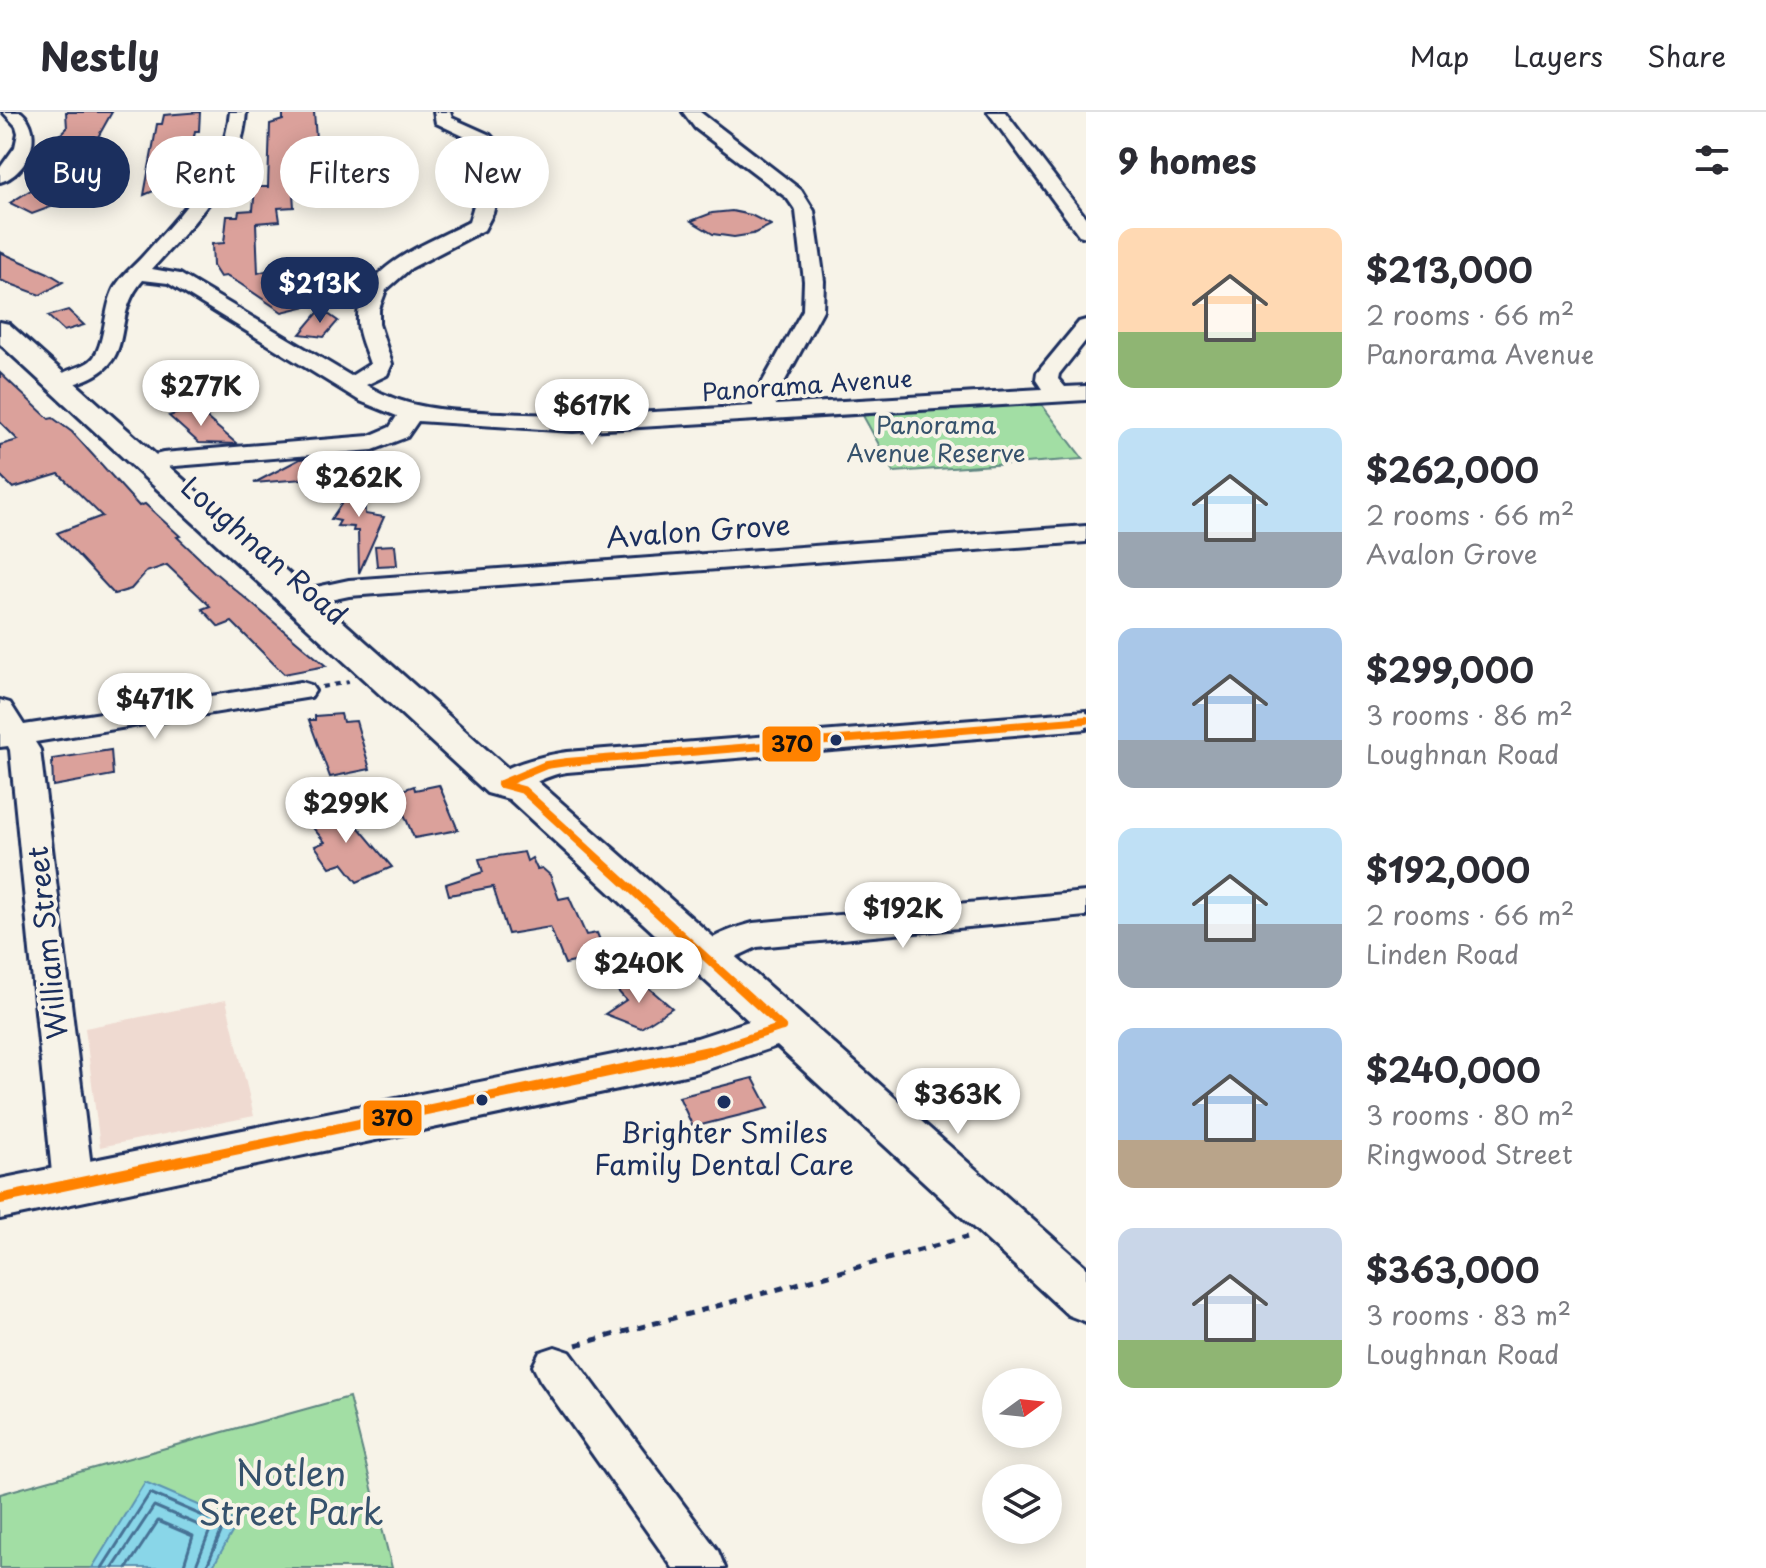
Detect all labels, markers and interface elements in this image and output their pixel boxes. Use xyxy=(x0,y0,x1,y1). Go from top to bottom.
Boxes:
text: Nestly xyxy=(40,27,160,84)
text: Map xyxy=(1409,34,1469,77)
text: Layers xyxy=(1513,34,1603,77)
text: Share xyxy=(1647,34,1726,77)
text: 9 homes xyxy=(1118,134,1257,186)
chip: Buy xyxy=(24,136,130,208)
chip: Rent xyxy=(146,136,264,208)
chip: Filters xyxy=(280,136,419,208)
chip: New xyxy=(435,136,549,208)
icon: filters xyxy=(1690,138,1734,182)
text: $213,000 xyxy=(1366,243,1533,295)
pin: $213K xyxy=(264,257,376,325)
icon: home xyxy=(1182,260,1278,356)
text: $213K xyxy=(279,263,361,302)
text: 2 rooms · 66 m² xyxy=(1366,295,1575,334)
text: Panorama Avenue xyxy=(1366,334,1594,373)
street label: Panorama Avenue xyxy=(701,359,913,409)
pin: $277K xyxy=(145,360,257,428)
text: $277K xyxy=(160,366,242,405)
pin: $617K xyxy=(536,379,648,447)
text: $617K xyxy=(553,385,631,424)
park label: Panorama Avenue Reserve xyxy=(846,406,1026,470)
text: $262,000 xyxy=(1366,443,1539,495)
pin: $262K xyxy=(303,451,415,519)
text: $262K xyxy=(315,457,403,496)
icon: home xyxy=(1182,460,1278,556)
street label: Loughnan Road xyxy=(172,465,358,635)
text: 2 rooms · 66 m² xyxy=(1366,495,1575,534)
street label: Avalon Grove xyxy=(604,502,792,558)
text: Avalon Grove xyxy=(1366,534,1538,573)
text: $299,000 xyxy=(1366,643,1534,695)
icon: home xyxy=(1182,660,1278,756)
pin: $471K xyxy=(99,673,211,741)
text: $471K xyxy=(116,679,194,718)
text: 3 rooms · 86 m² xyxy=(1366,695,1573,734)
line badge: 370 xyxy=(761,725,822,763)
text: 370 xyxy=(771,726,813,759)
unlabelled marker xyxy=(828,732,844,748)
text: Loughnan Road xyxy=(1366,734,1559,773)
pin: $299K xyxy=(290,777,402,845)
text: $299K xyxy=(303,783,389,822)
text: $192,000 xyxy=(1366,843,1530,895)
street label: William Street xyxy=(14,844,78,1042)
icon: home xyxy=(1182,860,1278,956)
pin: $192K xyxy=(847,882,959,950)
text: $192K xyxy=(863,888,943,927)
text: 2 rooms · 66 m² xyxy=(1366,895,1575,934)
text: Linden Road xyxy=(1366,934,1519,973)
pin: $240K xyxy=(583,937,695,1005)
text: $240K xyxy=(594,943,684,982)
text: $240,000 xyxy=(1366,1043,1541,1095)
icon: home xyxy=(1182,1060,1278,1156)
pin: $363K xyxy=(902,1068,1014,1136)
text: $363K xyxy=(914,1074,1002,1113)
unlabelled marker xyxy=(474,1092,490,1108)
marker: Brighter Smiles Family Dental Care xyxy=(715,1093,733,1111)
text: 3 rooms · 80 m² xyxy=(1366,1095,1574,1134)
line badge: 370 xyxy=(362,1099,423,1137)
text: 370 xyxy=(371,1100,413,1133)
place label: Brighter Smiles Family Dental Care xyxy=(594,1110,854,1185)
text: Ringwood Street xyxy=(1366,1134,1573,1173)
text: $363,000 xyxy=(1366,1243,1539,1295)
icon: home xyxy=(1182,1260,1278,1356)
text: 3 rooms · 83 m² xyxy=(1366,1295,1571,1334)
text: Loughnan Road xyxy=(1366,1334,1559,1373)
north arrow xyxy=(982,1368,1062,1448)
map controls xyxy=(982,1368,1062,1544)
park label: Notlen Street Park xyxy=(198,1446,384,1537)
button: layers xyxy=(982,1464,1062,1544)

